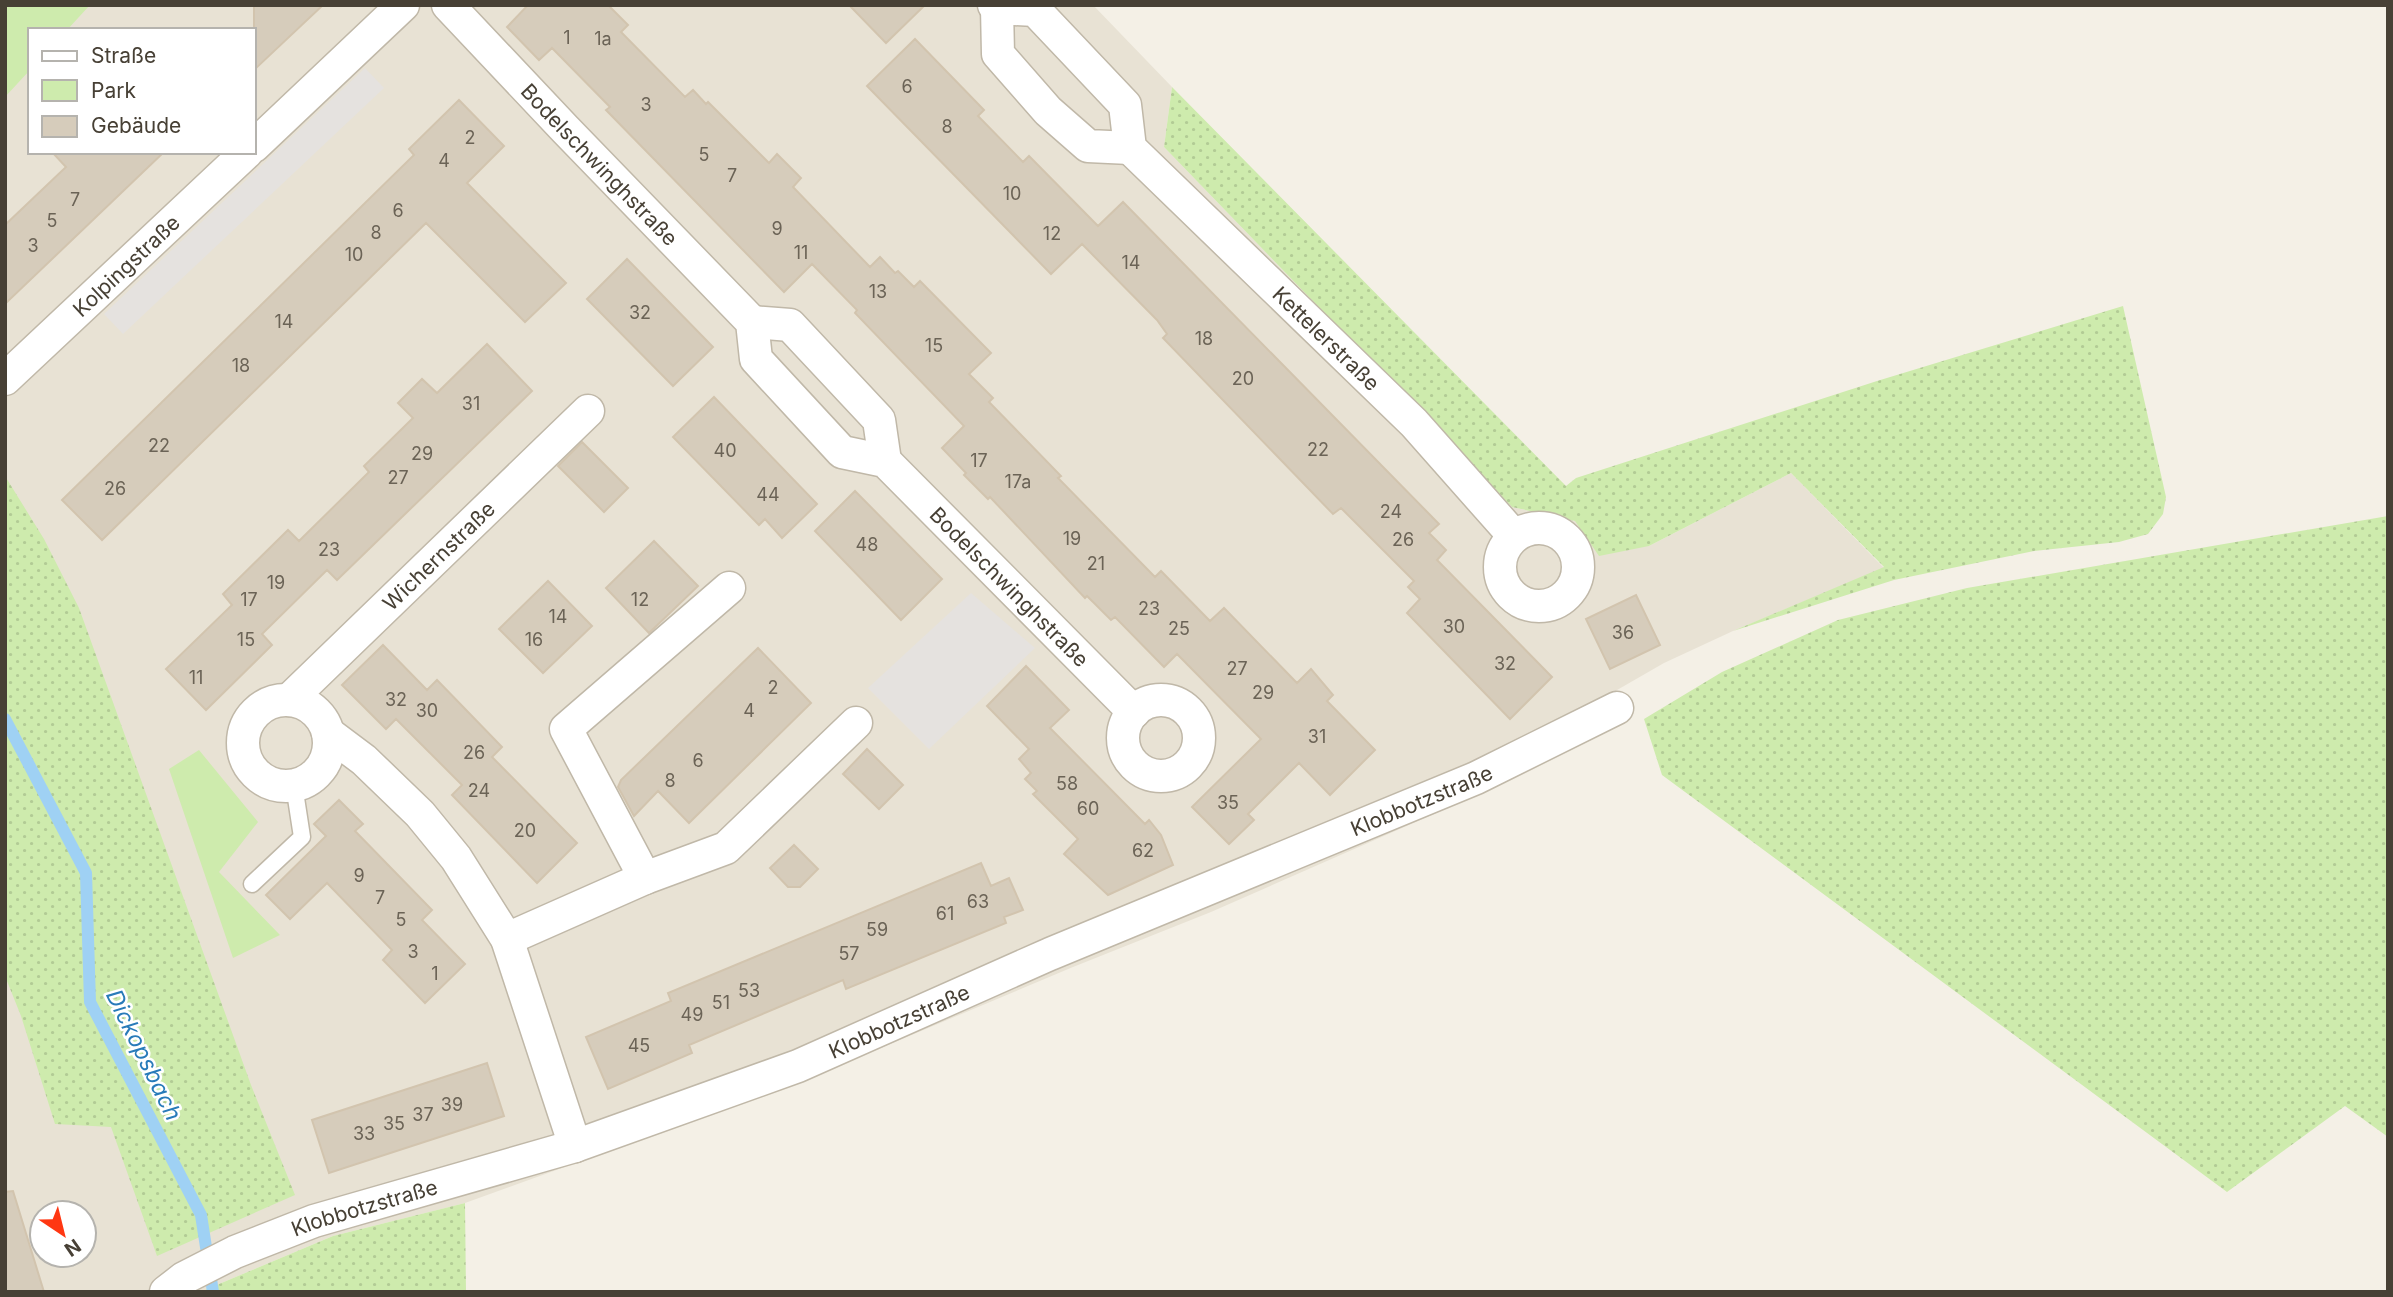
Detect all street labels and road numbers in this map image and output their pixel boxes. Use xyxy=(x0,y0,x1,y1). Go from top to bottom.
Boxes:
street label: Bodelschwinghstraße xyxy=(516,78,683,250)
street label: Kolpingstraße xyxy=(68,209,185,321)
street label: Kettelerstraße xyxy=(1268,281,1385,396)
street label: Wichernstraße xyxy=(377,496,500,615)
street label: Bodelschwinghstraße xyxy=(925,502,1094,672)
street label: Klobbotzstraße xyxy=(1347,759,1496,841)
street label: Klobbotzstraße xyxy=(825,979,973,1063)
street label: Klobbotzstraße xyxy=(287,1174,440,1241)

